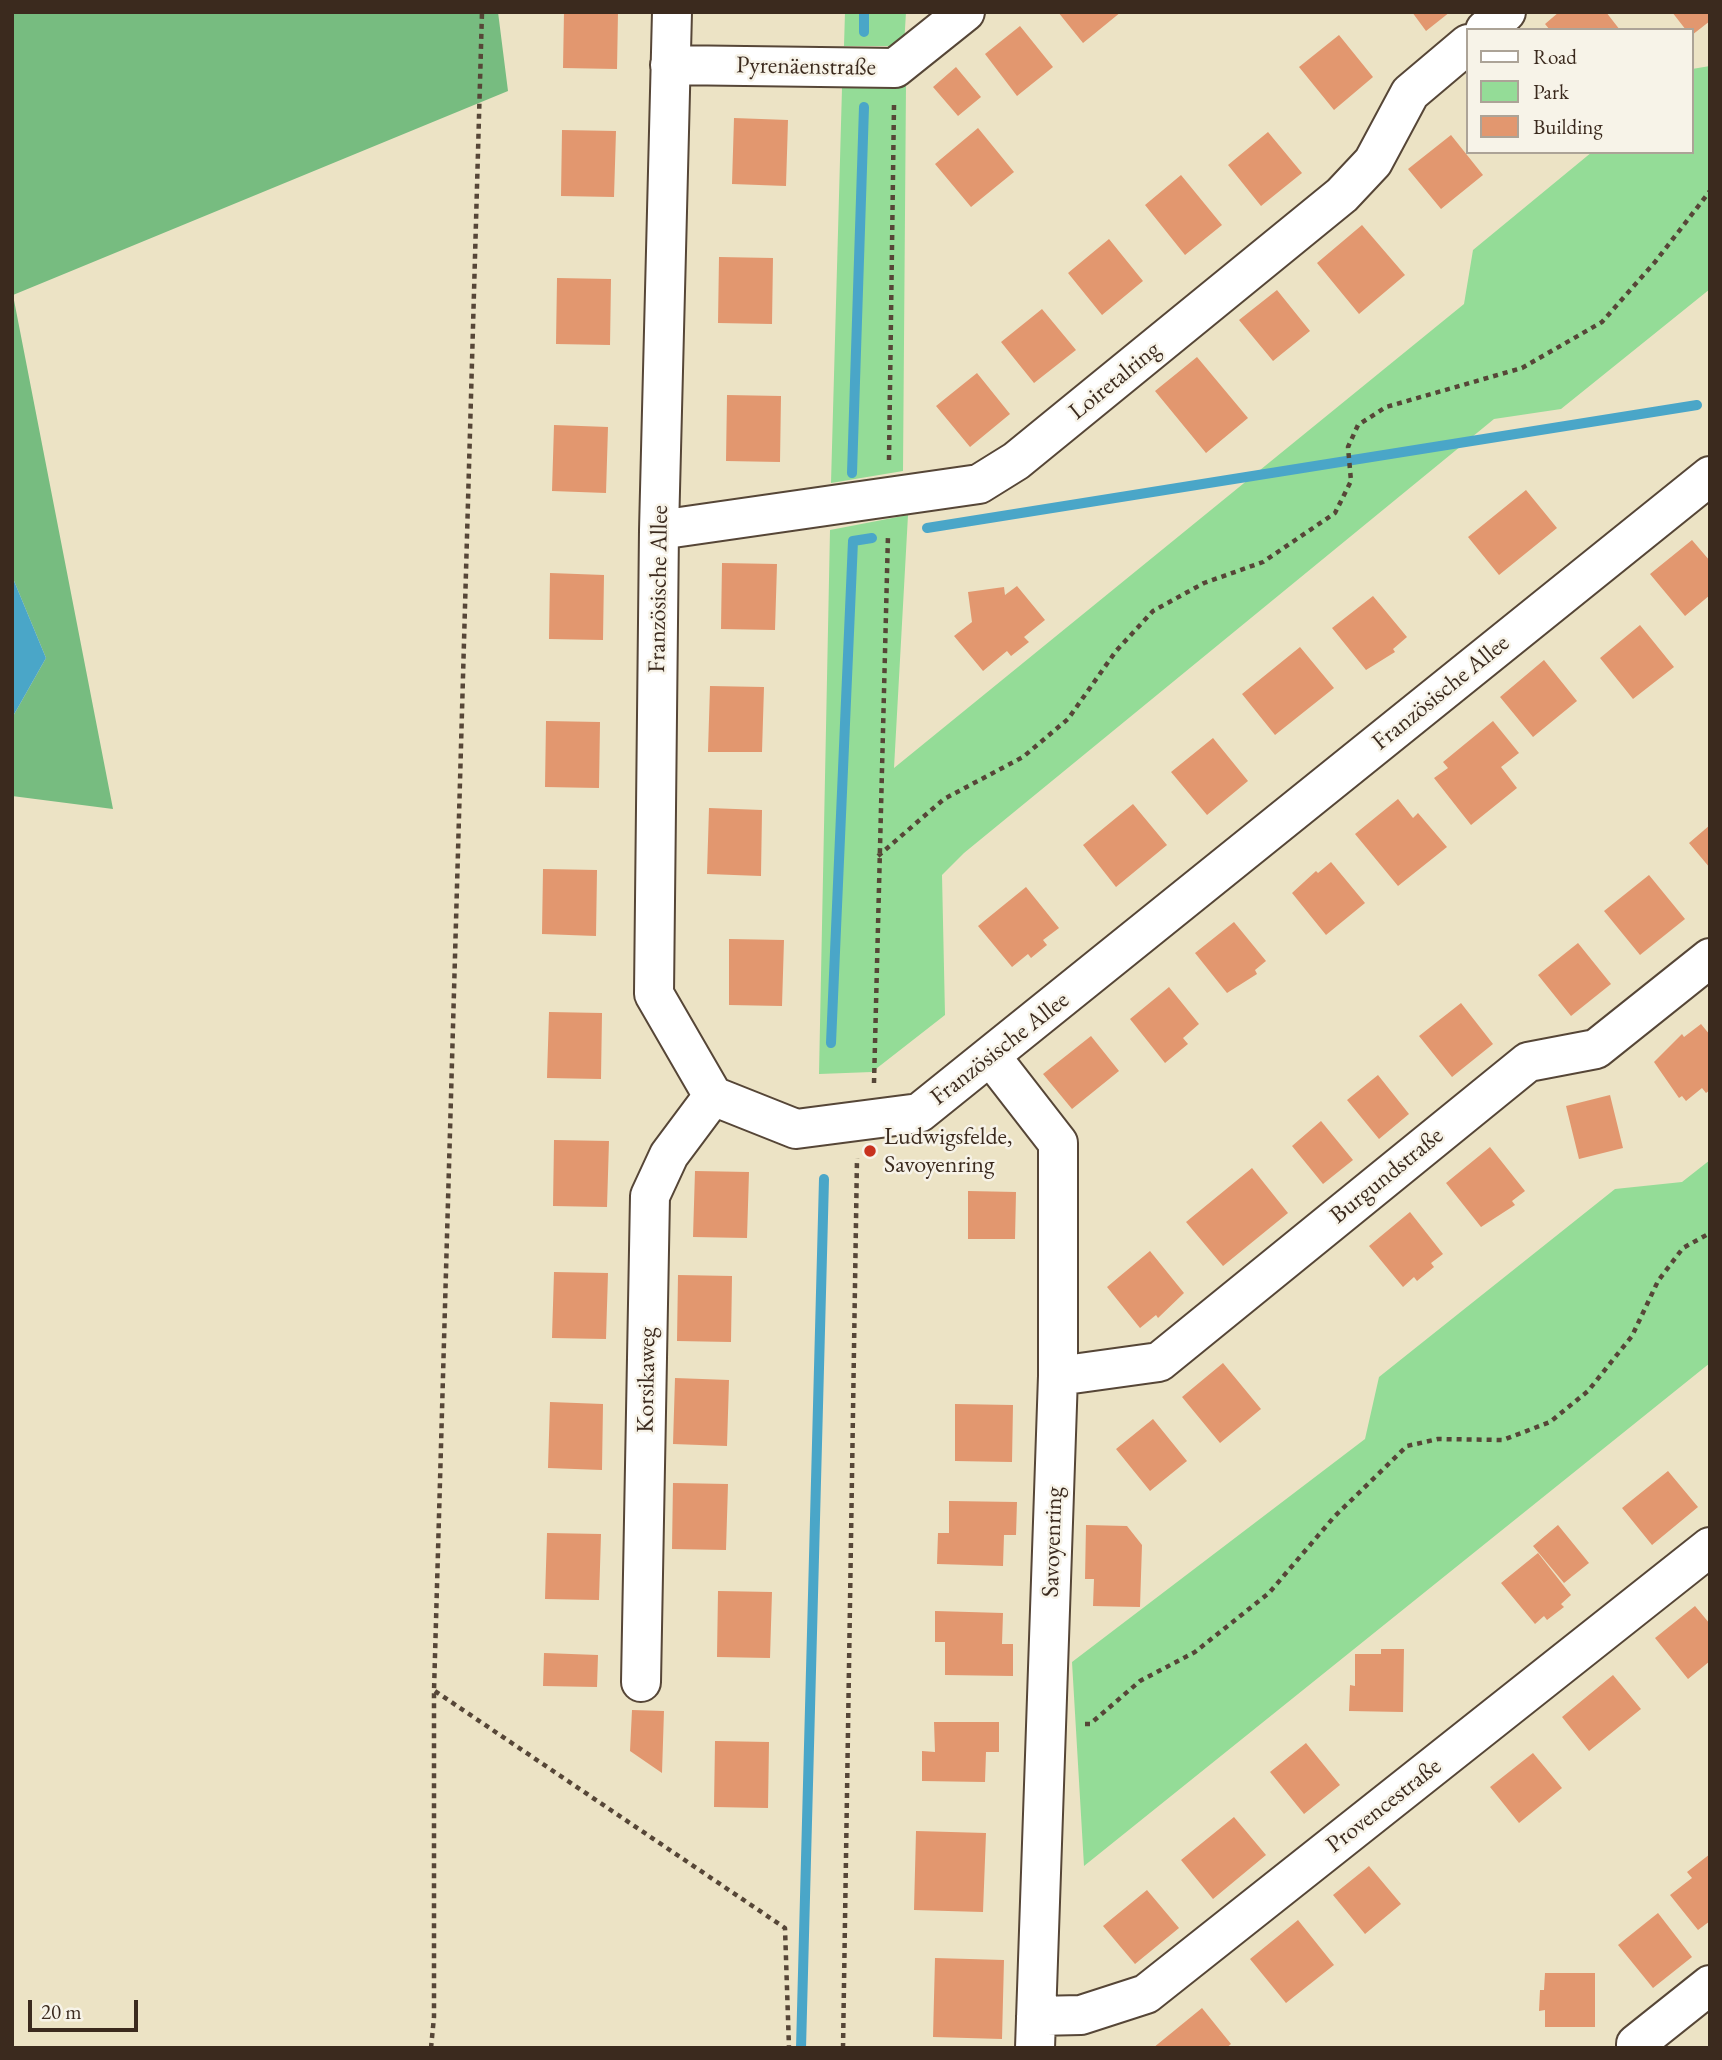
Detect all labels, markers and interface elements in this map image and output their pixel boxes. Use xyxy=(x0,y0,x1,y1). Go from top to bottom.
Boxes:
legend xyxy=(1466,28,1694,154)
text: Road xyxy=(1533,43,1577,70)
street label: Pyrenäenstraße xyxy=(736,51,876,83)
text: Park xyxy=(1533,78,1569,105)
text: Building xyxy=(1533,113,1603,140)
street label: Loiretalring xyxy=(1064,336,1166,426)
street label: Französische Allee xyxy=(643,505,675,673)
street label: Französische Allee xyxy=(1367,629,1515,757)
street label: Französische Allee xyxy=(925,986,1075,1112)
street label: Burgundstraße xyxy=(1325,1122,1449,1230)
place label: Ludwigsfelde, Savoyenring xyxy=(884,1123,1012,1179)
marker: Ludwigsfelde, Savoyenring xyxy=(862,1143,878,1159)
street label: Korsikaweg xyxy=(632,1327,662,1433)
street label: Savoyenring xyxy=(1037,1486,1069,1598)
street label: Provencestraße xyxy=(1321,1752,1447,1860)
scale bar xyxy=(32,1986,142,2030)
text: 20 m xyxy=(41,1998,82,2025)

